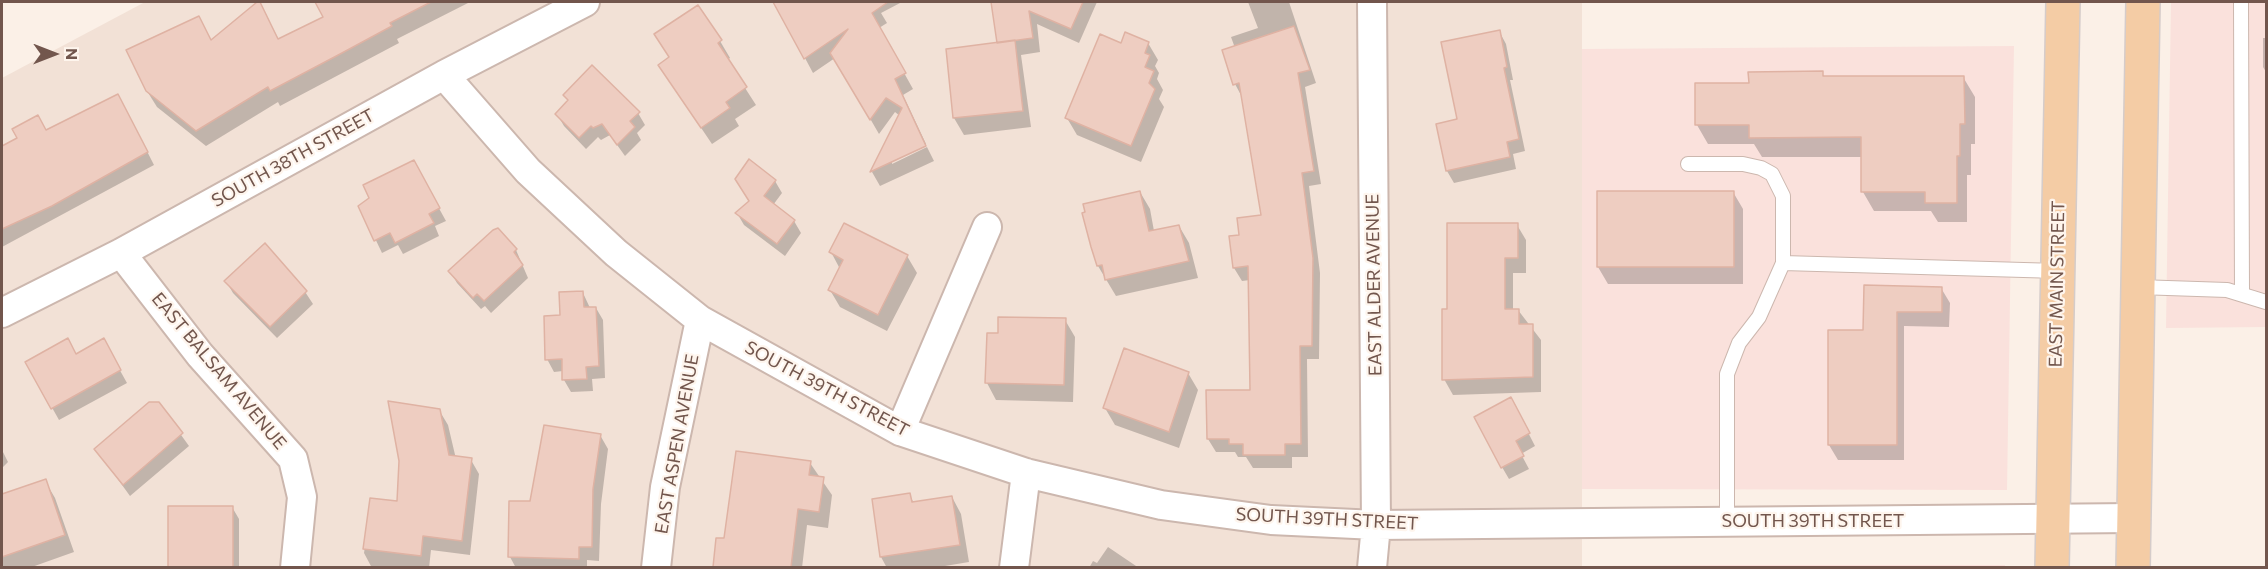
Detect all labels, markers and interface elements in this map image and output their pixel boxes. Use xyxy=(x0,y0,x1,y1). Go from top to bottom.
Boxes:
north arrow xyxy=(24,24,84,84)
text: N xyxy=(63,48,82,60)
street label: SOUTH 38TH STREET xyxy=(208,104,378,212)
street label: EAST ALDER AVENUE xyxy=(1362,194,1386,376)
street label: EAST MAIN STREET xyxy=(2045,200,2069,368)
street label: EAST BALSAM AVENUE xyxy=(147,288,291,454)
street label: SOUTH 39TH STREET xyxy=(741,337,913,441)
street label: EAST ASPEN AVENUE xyxy=(651,353,703,535)
street label: SOUTH 39TH STREET xyxy=(1235,503,1419,535)
street label: SOUTH 39TH STREET xyxy=(1722,510,1904,532)

